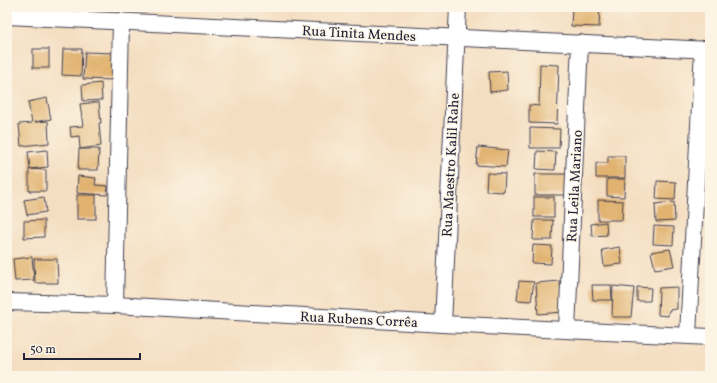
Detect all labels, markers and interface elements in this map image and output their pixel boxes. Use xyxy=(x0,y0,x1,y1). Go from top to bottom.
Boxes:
street label: Rua Tinita Mendes xyxy=(301,22,416,47)
street label: Rua Maestro Kalil Rahe xyxy=(438,92,465,238)
street label: Rua Leila Mariano xyxy=(563,129,588,243)
street label: Rua Rubens Corrêa xyxy=(299,308,418,333)
scale bar xyxy=(24,335,140,361)
text: 50 m xyxy=(30,342,56,358)

